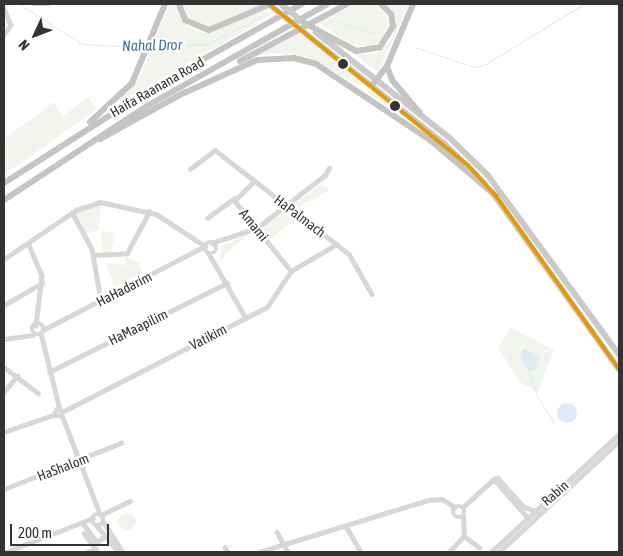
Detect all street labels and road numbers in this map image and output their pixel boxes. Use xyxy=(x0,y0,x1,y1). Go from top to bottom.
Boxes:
street label: Haifa Raanana Road xyxy=(107,53,207,121)
street label: HaPalmach xyxy=(271,191,329,241)
street label: Amami xyxy=(236,205,272,245)
street label: HaHadarim xyxy=(94,268,154,310)
street label: HaMaapilim xyxy=(106,305,170,349)
street label: Vatikim xyxy=(187,321,229,353)
street label: HaShalom xyxy=(35,449,91,485)
street label: Rabin xyxy=(538,477,572,509)

